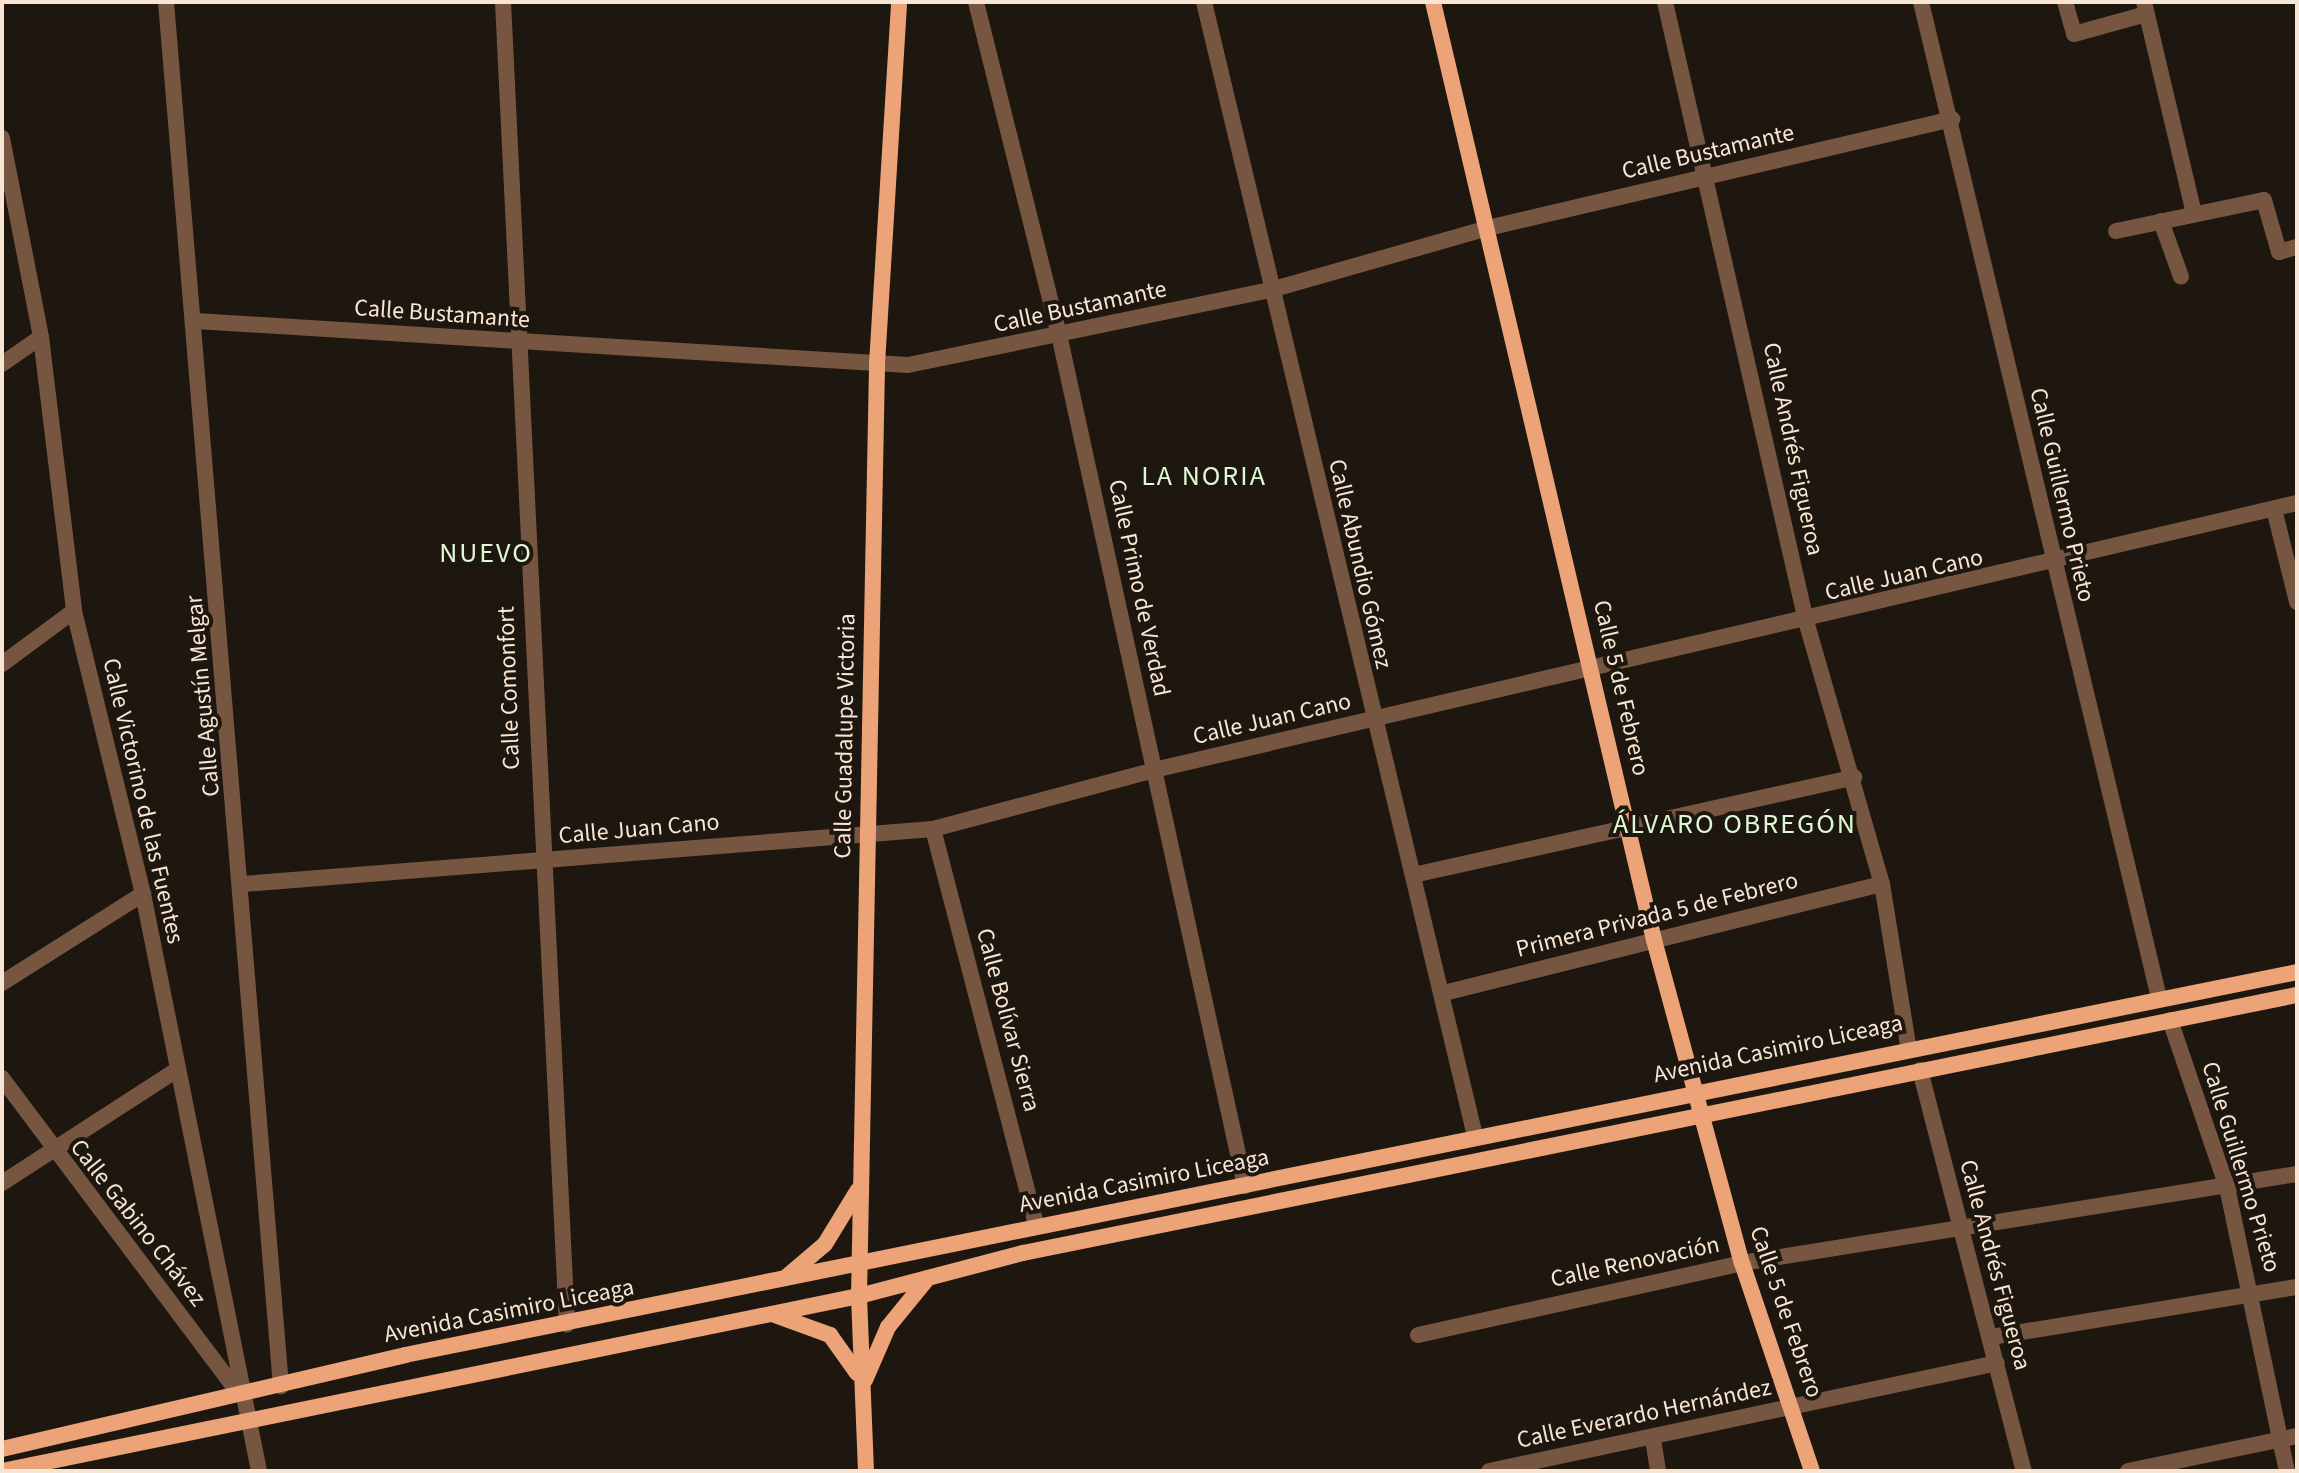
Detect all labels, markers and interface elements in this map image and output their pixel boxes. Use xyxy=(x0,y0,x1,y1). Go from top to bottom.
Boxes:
street label: Calle Bustamante xyxy=(1619,118,1797,186)
street label: Calle Bustamante xyxy=(991,275,1169,339)
street label: Calle Bustamante xyxy=(353,293,531,335)
street label: Calle Andrés Figueroa xyxy=(1756,340,1830,558)
street label: Calle Guillermo Prieto xyxy=(2023,385,2101,605)
street label: Calle Abundio Gómez xyxy=(1322,456,1398,672)
district label: LA NORIA xyxy=(1141,459,1267,493)
street label: Calle Primo de Verdad xyxy=(1102,477,1176,699)
district label: NUEVO xyxy=(439,536,533,570)
street label: Calle Juan Cano xyxy=(1822,543,1986,607)
street label: Calle Agustín Melgar xyxy=(180,594,226,798)
street label: Calle 5 de Febrero xyxy=(1587,597,1655,779)
street label: Calle Comonfort xyxy=(492,606,526,770)
street label: Calle Guadalupe Victoria xyxy=(828,613,862,859)
street label: Calle Victorino de las Fuentes xyxy=(96,655,190,947)
street label: Calle Juan Cano xyxy=(1190,687,1354,751)
district label: ÁLVARO OBREGÓN xyxy=(1613,807,1857,841)
street label: Calle Juan Cano xyxy=(557,808,721,850)
street label: Primera Privada 5 de Febrero xyxy=(1513,866,1801,964)
street label: Calle Bolívar Sierra xyxy=(970,925,1046,1115)
street label: Avenida Casimiro Liceaga xyxy=(1651,1009,1905,1089)
street label: Calle Guillermo Prieto xyxy=(2195,1058,2287,1276)
street label: Calle Gabino Chávez xyxy=(64,1134,212,1312)
street label: Avenida Casimiro Liceaga xyxy=(1017,1143,1271,1219)
street label: Calle Andrés Figueroa xyxy=(1953,1157,2037,1373)
street label: Calle 5 de Febrero xyxy=(1743,1223,1829,1401)
street label: Calle Renovación xyxy=(1548,1230,1722,1294)
street label: Avenida Casimiro Liceaga xyxy=(382,1273,636,1349)
street label: Calle Everardo Hernández xyxy=(1514,1373,1774,1455)

